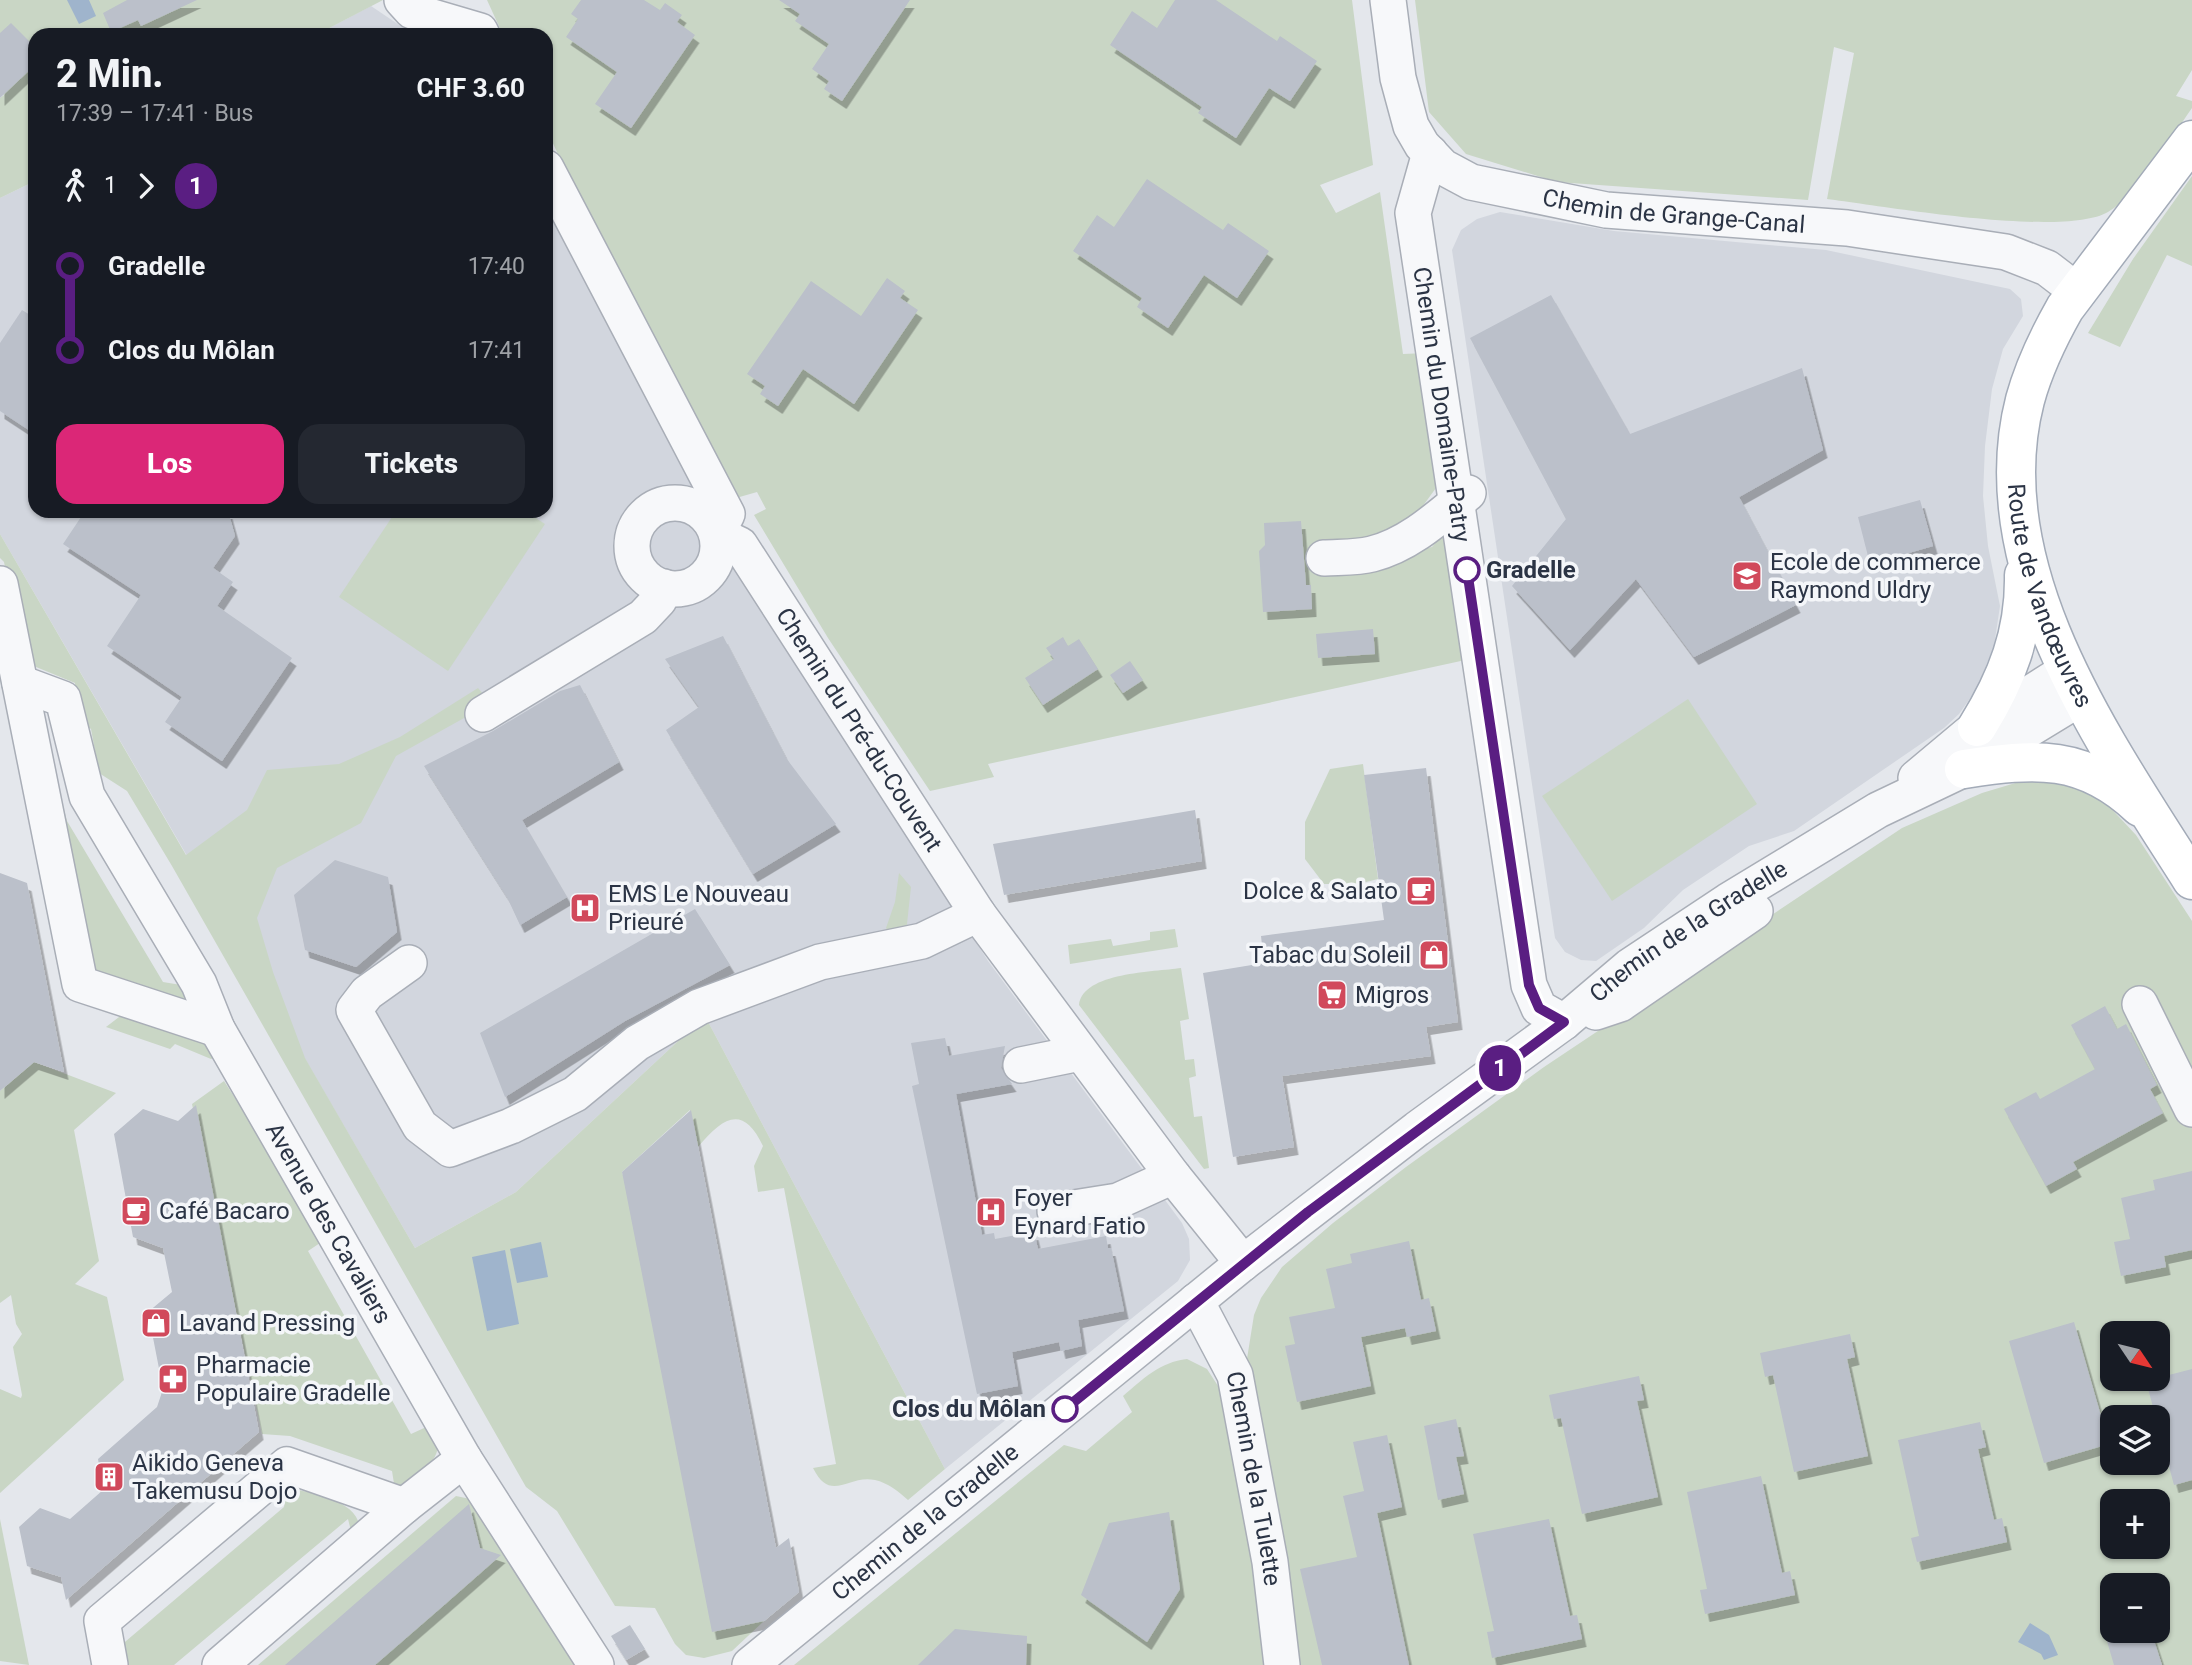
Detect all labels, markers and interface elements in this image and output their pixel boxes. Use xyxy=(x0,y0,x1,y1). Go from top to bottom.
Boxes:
text: 2 Min. xyxy=(56,52,164,96)
text: CHF 3.60 xyxy=(417,73,525,103)
text: 17:39 – 17:41 · Bus xyxy=(56,100,253,127)
icon: walk xyxy=(56,167,94,205)
icon: forward xyxy=(127,167,165,205)
text: 1 xyxy=(104,172,117,199)
text: 1 xyxy=(189,172,203,200)
street label: Chemin de Grange-Canal xyxy=(1540,183,1806,239)
text: Gradelle xyxy=(108,251,205,281)
text: 17:40 xyxy=(468,253,525,280)
street label: Chemin du Domaine-Patry xyxy=(1407,265,1476,545)
text: Clos du Môlan xyxy=(108,335,275,365)
text: 17:41 xyxy=(468,337,525,364)
button: Los xyxy=(56,424,284,504)
button: Tickets xyxy=(298,424,525,504)
street label: Route de Vandœuvres xyxy=(2002,483,2098,712)
place label: Ecole de commerce Raymond Uldry xyxy=(1770,548,1981,604)
place label: Gradelle xyxy=(1486,556,1576,584)
marker: Gradelle xyxy=(1454,557,1480,583)
school or university icon: Ecole de commerce Raymond Uldry xyxy=(1730,559,1764,593)
street label: Chemin du Pré-du-Couvent xyxy=(770,603,948,857)
street label: Chemin de la Gradelle xyxy=(1584,854,1792,1008)
cafe icon: Dolce & Salato xyxy=(1404,874,1438,908)
place label: Dolce & Salato xyxy=(1243,877,1398,905)
place label: EMS Le Nouveau Prieuré xyxy=(608,880,789,936)
hospital icon: EMS Le Nouveau Prieuré xyxy=(568,891,602,925)
shop icon: Tabac du Soleil xyxy=(1417,938,1451,972)
place label: Tabac du Soleil xyxy=(1249,941,1411,969)
supermarket icon: Migros xyxy=(1315,978,1349,1012)
place label: Migros xyxy=(1355,981,1429,1009)
line badge: 1 xyxy=(1477,1045,1523,1091)
text: 1 xyxy=(1493,1054,1507,1082)
street label: Avenue des Cavaliers xyxy=(260,1118,397,1329)
place label: Foyer Eynard Fatio xyxy=(1014,1184,1146,1240)
cafe icon: Café Bacaro xyxy=(119,1194,153,1228)
hospital icon: Foyer Eynard Fatio xyxy=(974,1195,1008,1229)
place label: Café Bacaro xyxy=(159,1197,290,1225)
shop icon: Lavand Pressing xyxy=(139,1306,173,1340)
place label: Lavand Pressing xyxy=(179,1309,355,1337)
north arrow xyxy=(2100,1321,2170,1391)
map controls xyxy=(2100,1321,2170,1643)
place label: Pharmacie Populaire Gradelle xyxy=(196,1351,390,1407)
pharmacy icon: Pharmacie Populaire Gradelle xyxy=(156,1362,190,1396)
street label: Chemin de la Tulette xyxy=(1221,1369,1287,1587)
place label: Clos du Môlan xyxy=(892,1395,1046,1423)
marker: Clos du Môlan xyxy=(1052,1396,1078,1422)
button: layers xyxy=(2100,1405,2170,1475)
street label: Chemin de la Gradelle xyxy=(826,1438,1024,1607)
place label: Aikido Geneva Takemusu Dojo xyxy=(132,1449,297,1505)
building icon: Aikido Geneva Takemusu Dojo xyxy=(92,1460,126,1494)
button: + xyxy=(2100,1489,2170,1559)
button: − xyxy=(2100,1573,2170,1643)

